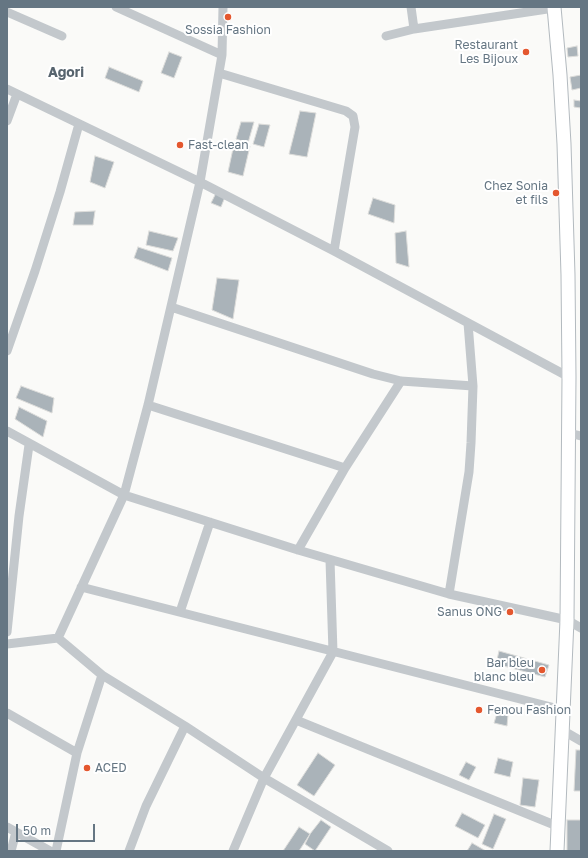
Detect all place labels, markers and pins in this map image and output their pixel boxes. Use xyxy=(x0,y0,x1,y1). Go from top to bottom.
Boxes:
marker: Sossia Fashion xyxy=(223,12,233,22)
place label: Sossia Fashion xyxy=(185,23,271,37)
place label: Restaurant Les Bijoux xyxy=(454,38,518,66)
marker: Restaurant Les Bijoux xyxy=(521,47,531,57)
place label: Fast-clean xyxy=(188,138,249,152)
marker: Fast-clean xyxy=(175,140,185,150)
place label: Chez Sonia et fils xyxy=(484,179,548,207)
marker: Chez Sonia et fils xyxy=(551,188,561,198)
place label: Sanus ONG xyxy=(437,605,502,619)
marker: Sanus ONG xyxy=(505,607,515,617)
place label: Bar bleu blanc bleu xyxy=(474,656,534,684)
marker: Bar bleu blanc bleu xyxy=(537,665,547,675)
place label: Fenou Fashion xyxy=(487,703,571,717)
marker: Fenou Fashion xyxy=(474,705,484,715)
place label: ACED xyxy=(95,761,127,775)
marker: ACED xyxy=(82,763,92,773)

